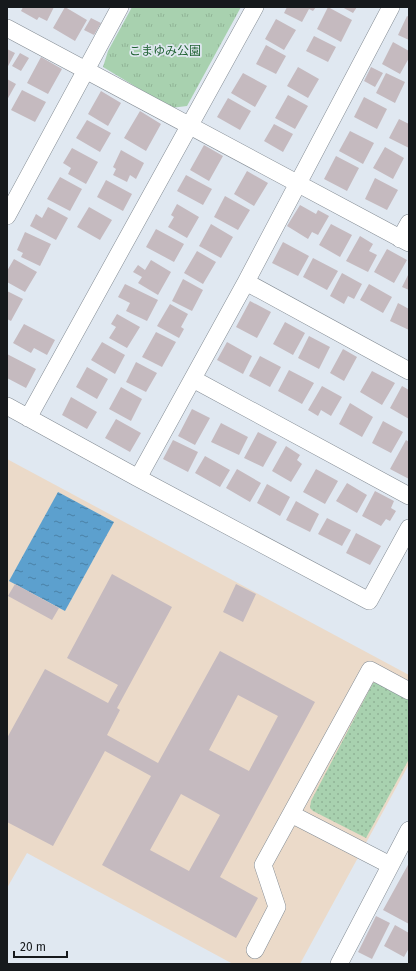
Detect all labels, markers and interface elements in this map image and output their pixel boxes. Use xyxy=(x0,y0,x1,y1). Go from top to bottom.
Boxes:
park label: こまゆみ公園 xyxy=(129,44,201,58)
scale bar xyxy=(14,933,67,959)
text: 20 m xyxy=(20,940,46,954)

